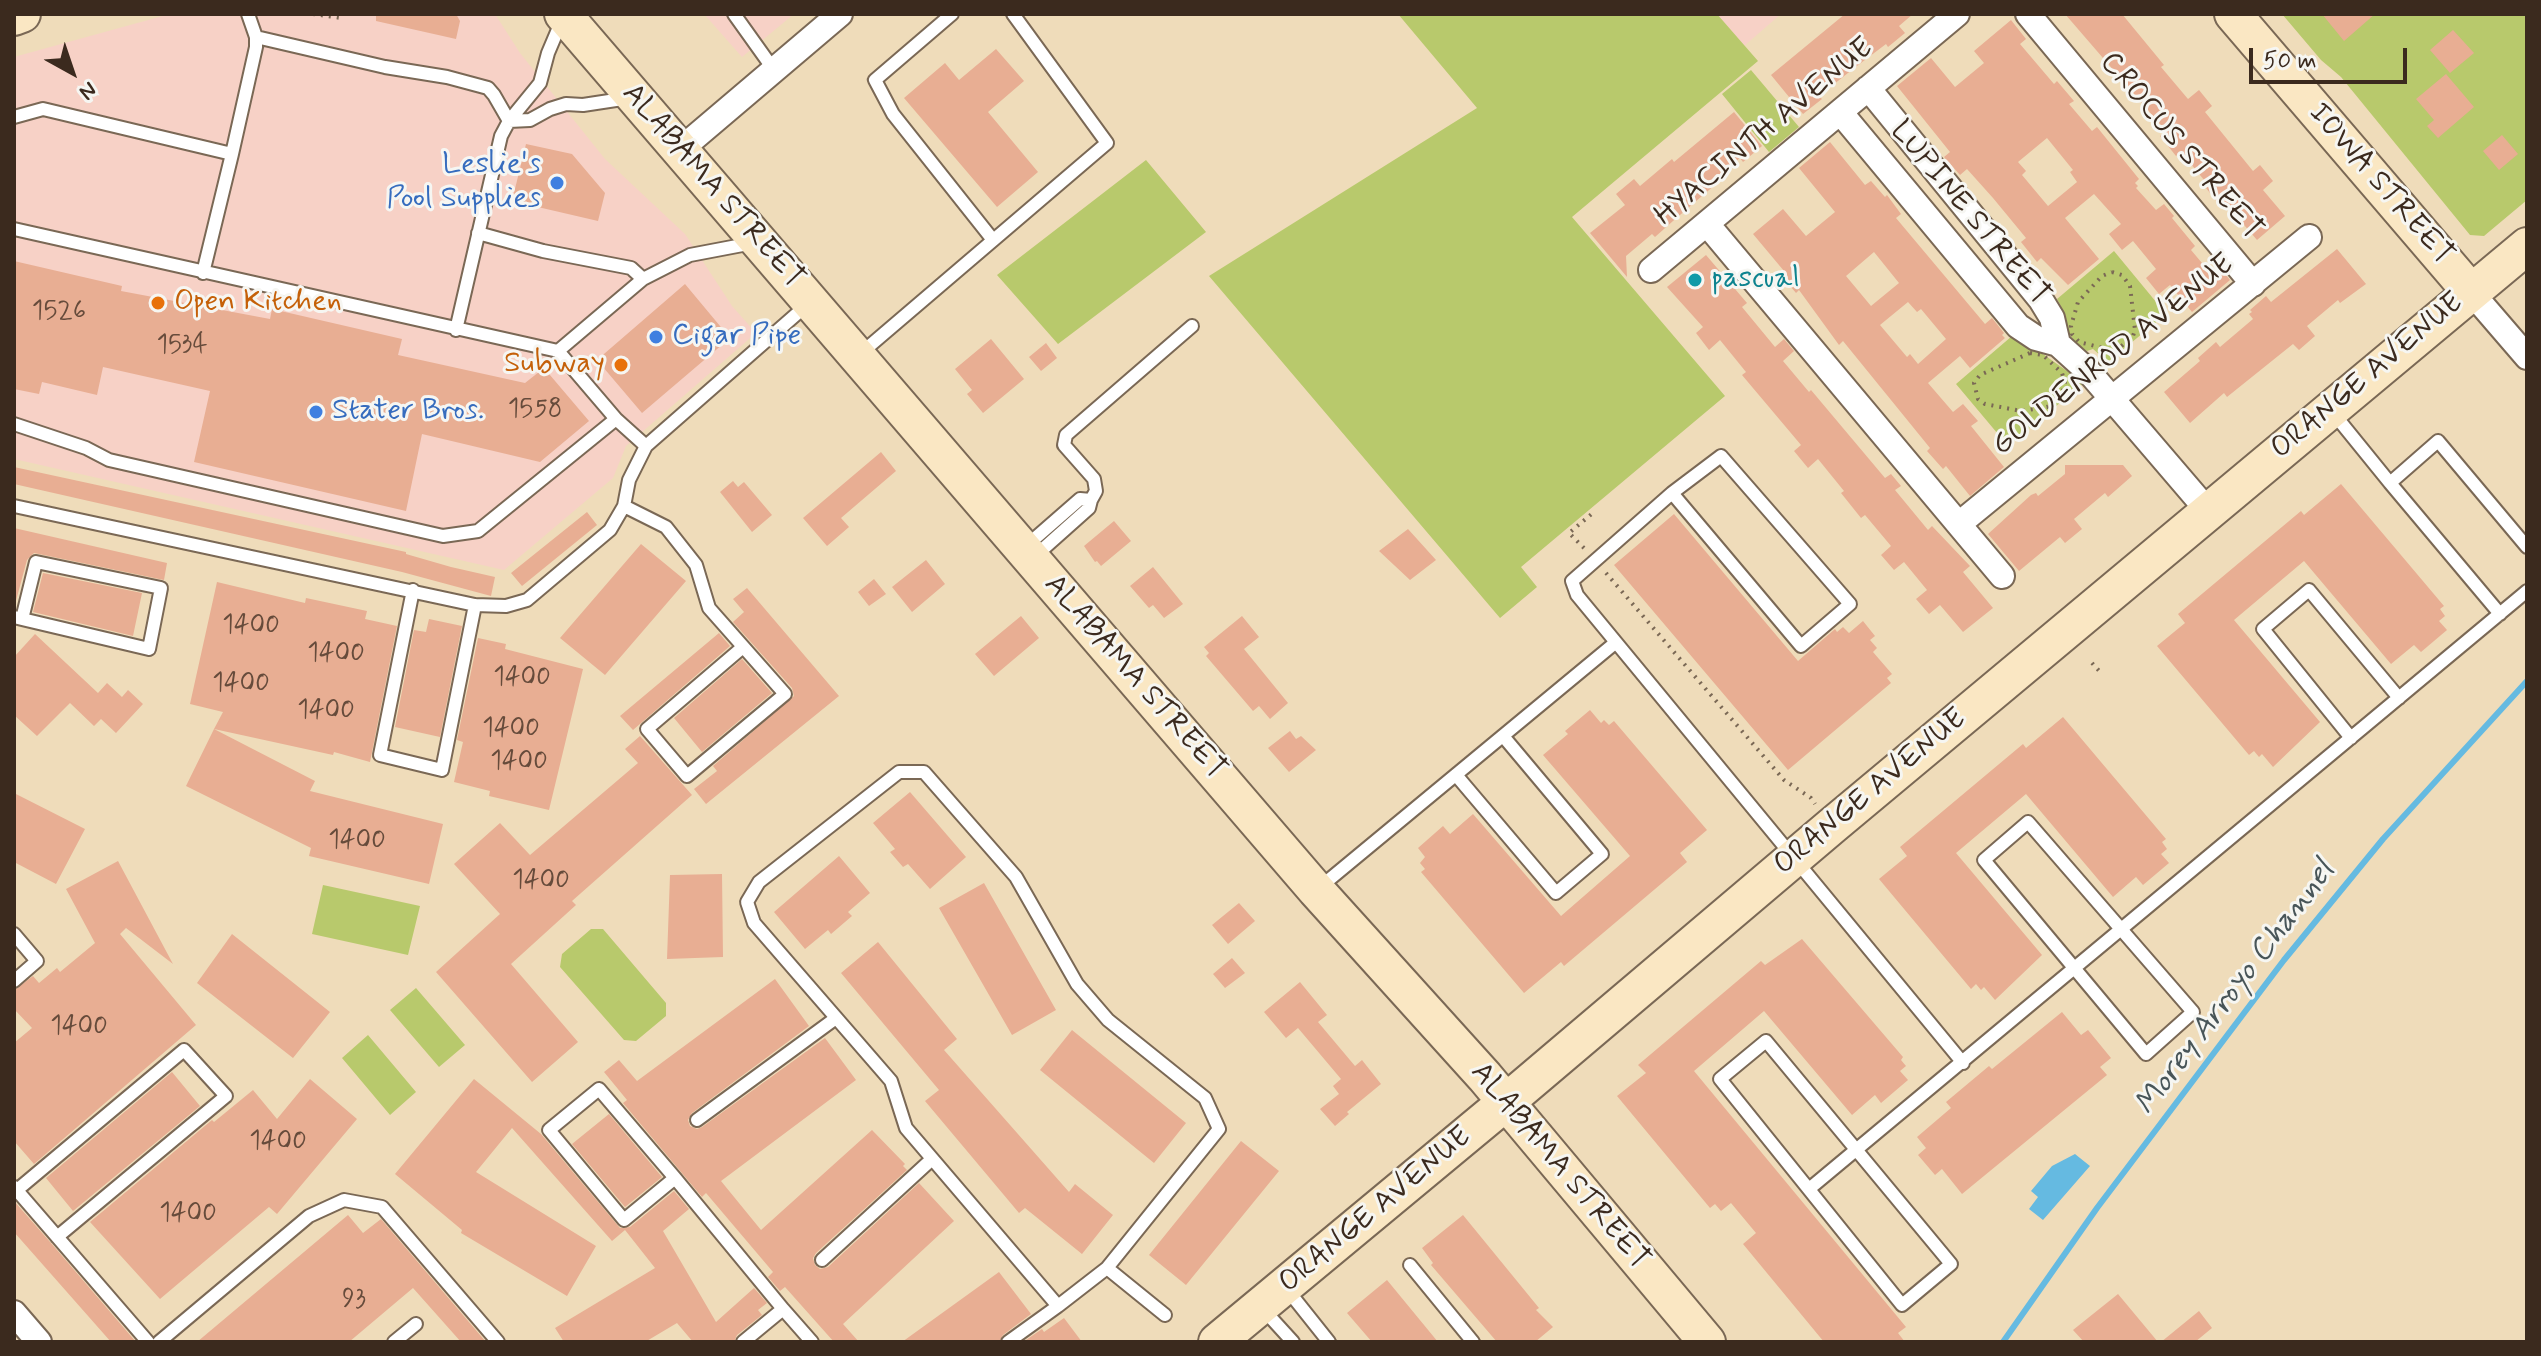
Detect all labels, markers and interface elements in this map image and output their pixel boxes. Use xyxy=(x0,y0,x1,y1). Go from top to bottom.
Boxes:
street label: HYACINTH AVENUE xyxy=(1648,31,1882,235)
north arrow xyxy=(32,32,112,112)
scale bar xyxy=(2253,32,2411,82)
street label: CROCUS STREET xyxy=(2091,46,2269,248)
text: 50 m xyxy=(2263,46,2317,77)
text: N xyxy=(73,75,102,106)
street label: ALABAMA STREET xyxy=(613,77,811,297)
street label: IOWA STREET xyxy=(2300,96,2460,274)
street label: LUPINE STREET xyxy=(1881,114,2057,314)
place label: Leslie's Pool Supplies xyxy=(386,148,541,218)
marker: Leslie's Pool Supplies xyxy=(548,174,566,192)
street label: GOLDENROD AVENUE xyxy=(1986,247,2242,465)
place label: pascual xyxy=(1711,262,1800,298)
marker: pascual xyxy=(1686,271,1704,289)
place label: Open Kitchen xyxy=(174,285,342,321)
street label: ORANGE AVENUE xyxy=(2264,286,2472,468)
marker: Open Kitchen xyxy=(149,294,167,312)
house number: 1526 xyxy=(32,297,86,329)
place label: Cigar Pipe xyxy=(672,319,801,355)
marker: Cigar Pipe xyxy=(647,328,665,346)
house number: 1534 xyxy=(156,331,208,363)
place label: Subway xyxy=(504,347,605,383)
marker: Subway xyxy=(612,356,630,374)
place label: Stater Bros. xyxy=(332,394,484,430)
house number: 1558 xyxy=(508,395,562,427)
marker: Stater Bros. xyxy=(307,403,325,421)
street label: ALABAMA STREET xyxy=(1035,568,1233,788)
house number: 1400 xyxy=(222,611,280,643)
house number: 1400 xyxy=(307,639,365,671)
house number: 1400 xyxy=(493,663,551,695)
house number: 1400 xyxy=(212,669,270,701)
house number: 1400 xyxy=(297,696,355,728)
street label: ORANGE AVENUE xyxy=(1767,702,1975,884)
house number: 1400 xyxy=(482,714,540,746)
house number: 1400 xyxy=(490,747,548,779)
house number: 1400 xyxy=(328,826,386,858)
water label: Morey Arroyo Channel xyxy=(2128,854,2344,1124)
house number: 1400 xyxy=(512,866,570,898)
house number: 1400 xyxy=(50,1012,108,1044)
street label: ALABAMA STREET xyxy=(1462,1056,1656,1278)
street label: ORANGE AVENUE xyxy=(1272,1120,1480,1302)
house number: 1400 xyxy=(249,1127,307,1159)
house number: 1400 xyxy=(159,1199,217,1231)
house number: 93 xyxy=(342,1285,366,1317)

